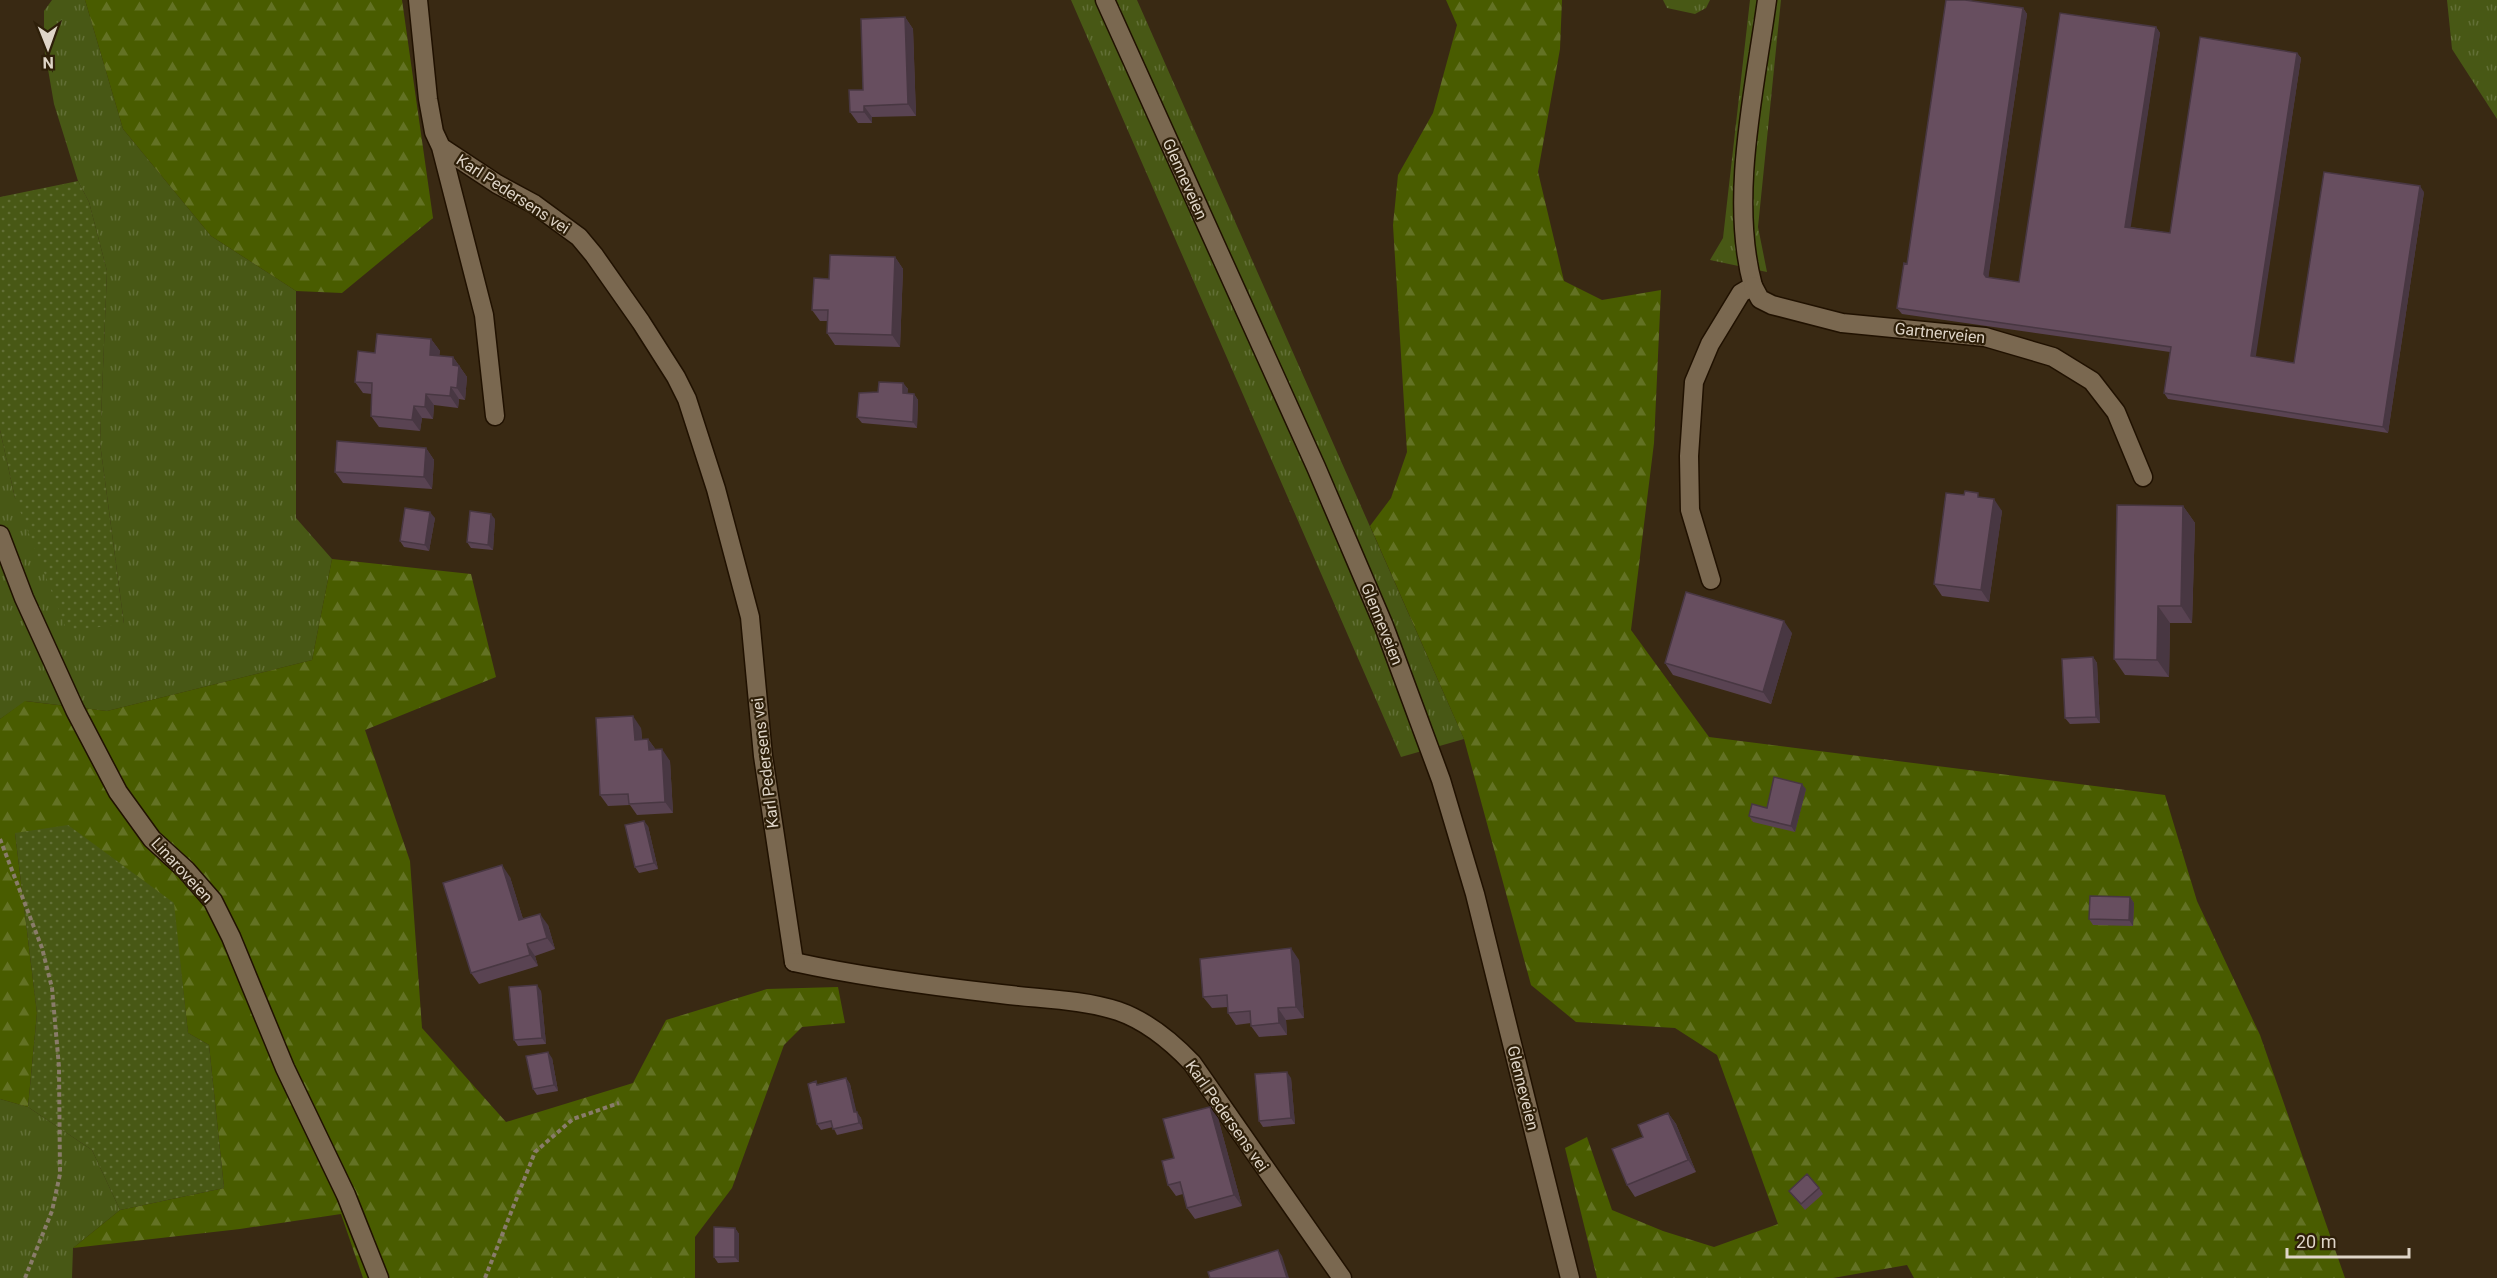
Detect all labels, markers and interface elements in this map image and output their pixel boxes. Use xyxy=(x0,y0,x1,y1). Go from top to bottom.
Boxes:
north arrow xyxy=(18,18,78,78)
text: N xyxy=(42,53,54,72)
street label: Glenneveien xyxy=(1159,136,1211,222)
street label: Karl Pedersens vei xyxy=(453,150,573,238)
street label: Gartnerveien xyxy=(1894,319,1986,347)
street label: Glenneveien xyxy=(1357,580,1407,668)
street label: Karl Pedersens vei xyxy=(748,697,782,829)
street label: Linaroveien xyxy=(147,834,217,906)
street label: Glenneveien xyxy=(1503,1044,1543,1132)
street label: Karl Pedersens vei xyxy=(1182,1057,1272,1175)
scale bar xyxy=(2287,1221,2408,1259)
text: 20 m xyxy=(2296,1231,2336,1252)

